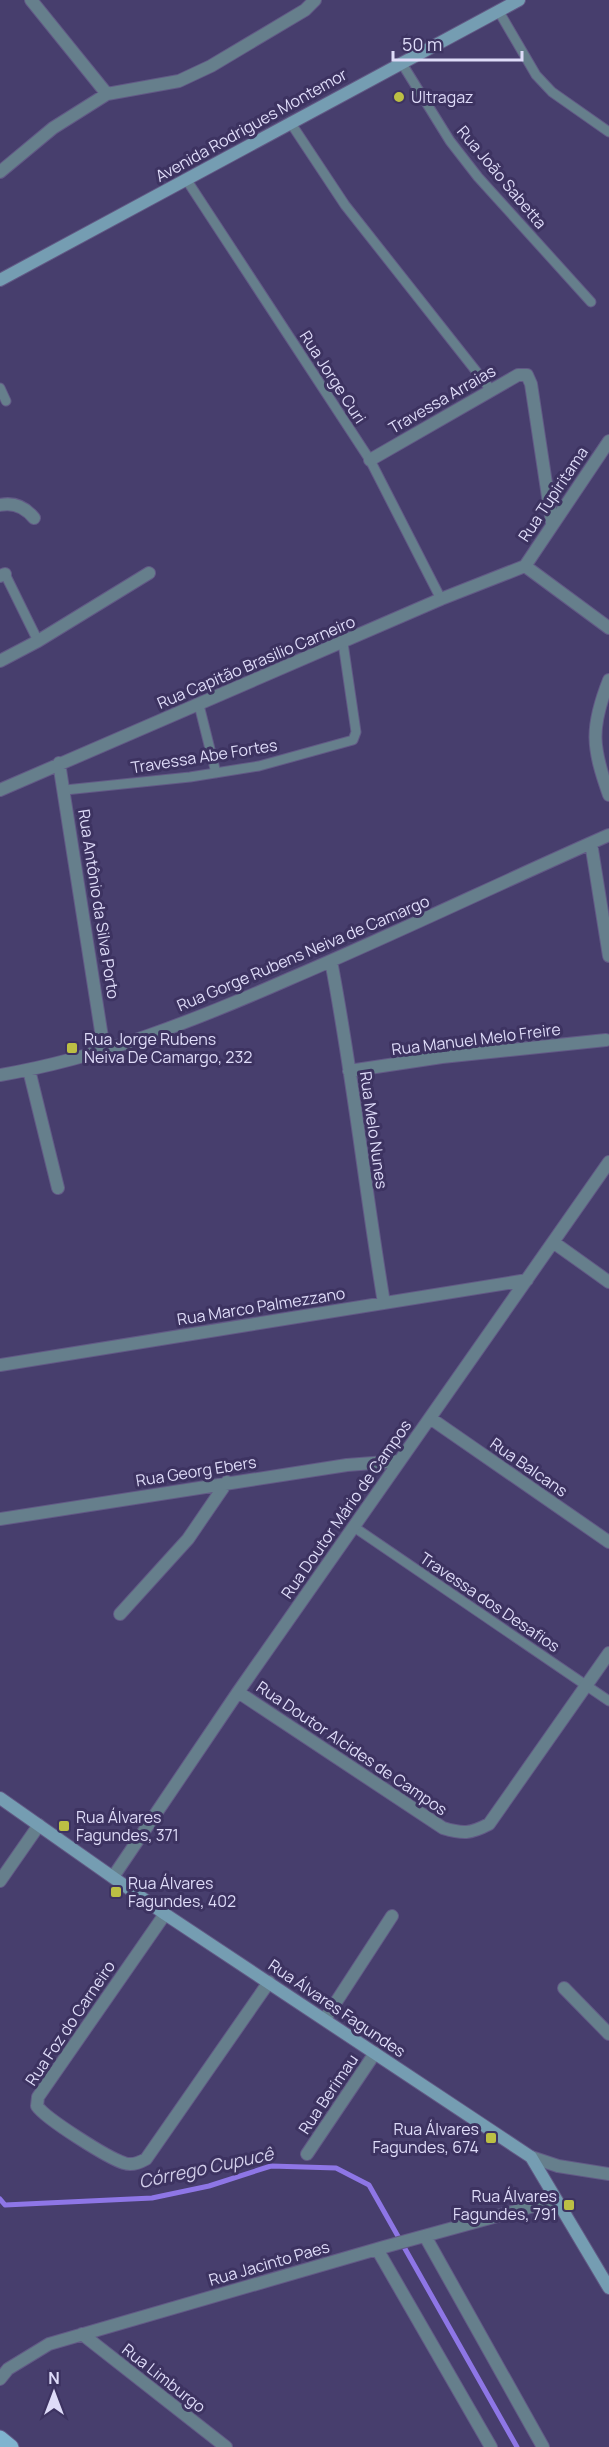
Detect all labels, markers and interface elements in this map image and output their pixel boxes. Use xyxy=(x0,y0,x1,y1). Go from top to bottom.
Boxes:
scale bar xyxy=(393,24,522,62)
text: 50 m xyxy=(402,32,442,56)
street label: Avenida Rodrigues Montemor xyxy=(151,63,351,187)
place label: Ultragaz xyxy=(411,86,474,108)
marker: Ultragaz xyxy=(392,90,406,104)
street label: Rua João Sabetta xyxy=(452,121,552,233)
street label: Rua Jorge Curi xyxy=(295,326,371,428)
street label: Travessa Arraias xyxy=(385,359,499,439)
street label: Rua Tupiritama xyxy=(513,442,593,546)
street label: Rua Capitão Brasilio Carneiro xyxy=(154,610,358,714)
street label: Travessa Abe Fortes xyxy=(129,734,279,778)
street label: Rua Antônio da Silva Porto xyxy=(73,808,125,1000)
street label: Rua Gorge Rubens Neiva de Camargo xyxy=(173,890,433,1016)
street label: Rua Manuel Melo Freire xyxy=(390,1018,562,1060)
place label: Rua Jorge Rubens Neiva De Camargo, 232 xyxy=(84,1028,252,1068)
marker: Rua Jorge Rubens Neiva De Camargo, 232 xyxy=(65,1041,79,1055)
street label: Rua Melo Nunes xyxy=(355,1070,393,1190)
street label: Rua Marco Palmezzano xyxy=(175,1282,347,1330)
street label: Rua Doutor Mário de Campos xyxy=(276,1415,416,1603)
street label: Rua Balcans xyxy=(486,1432,572,1502)
street label: Rua Georg Ebers xyxy=(134,1451,258,1491)
street label: Travessa dos Desafios xyxy=(416,1547,564,1657)
street label: Rua Doutor Alcides de Campos xyxy=(252,1676,452,1820)
place label: Rua Álvares Fagundes, 371 xyxy=(76,1806,179,1846)
marker: Rua Álvares Fagundes, 371 xyxy=(57,1819,71,1833)
place label: Rua Álvares Fagundes, 402 xyxy=(128,1872,236,1912)
marker: Rua Álvares Fagundes, 402 xyxy=(109,1885,123,1899)
street label: Rua Álvares Fagundes xyxy=(264,1954,410,2062)
street label: Rua Foz do Carneiro xyxy=(20,1956,120,2090)
street label: Rua Berimau xyxy=(293,2050,363,2138)
place label: Rua Álvares Fagundes, 674 xyxy=(373,2118,479,2158)
marker: Rua Álvares Fagundes, 674 xyxy=(484,2131,498,2145)
water label: Córrego Cupucê xyxy=(136,2141,277,2193)
place label: Rua Álvares Fagundes, 791 xyxy=(453,2185,557,2225)
marker: Rua Álvares Fagundes, 791 xyxy=(562,2198,576,2212)
street label: Rua Jacinto Paes xyxy=(206,2235,332,2291)
street label: Rua Limburgo xyxy=(118,2338,210,2418)
north arrow xyxy=(24,2363,84,2423)
text: N xyxy=(48,2367,60,2389)

